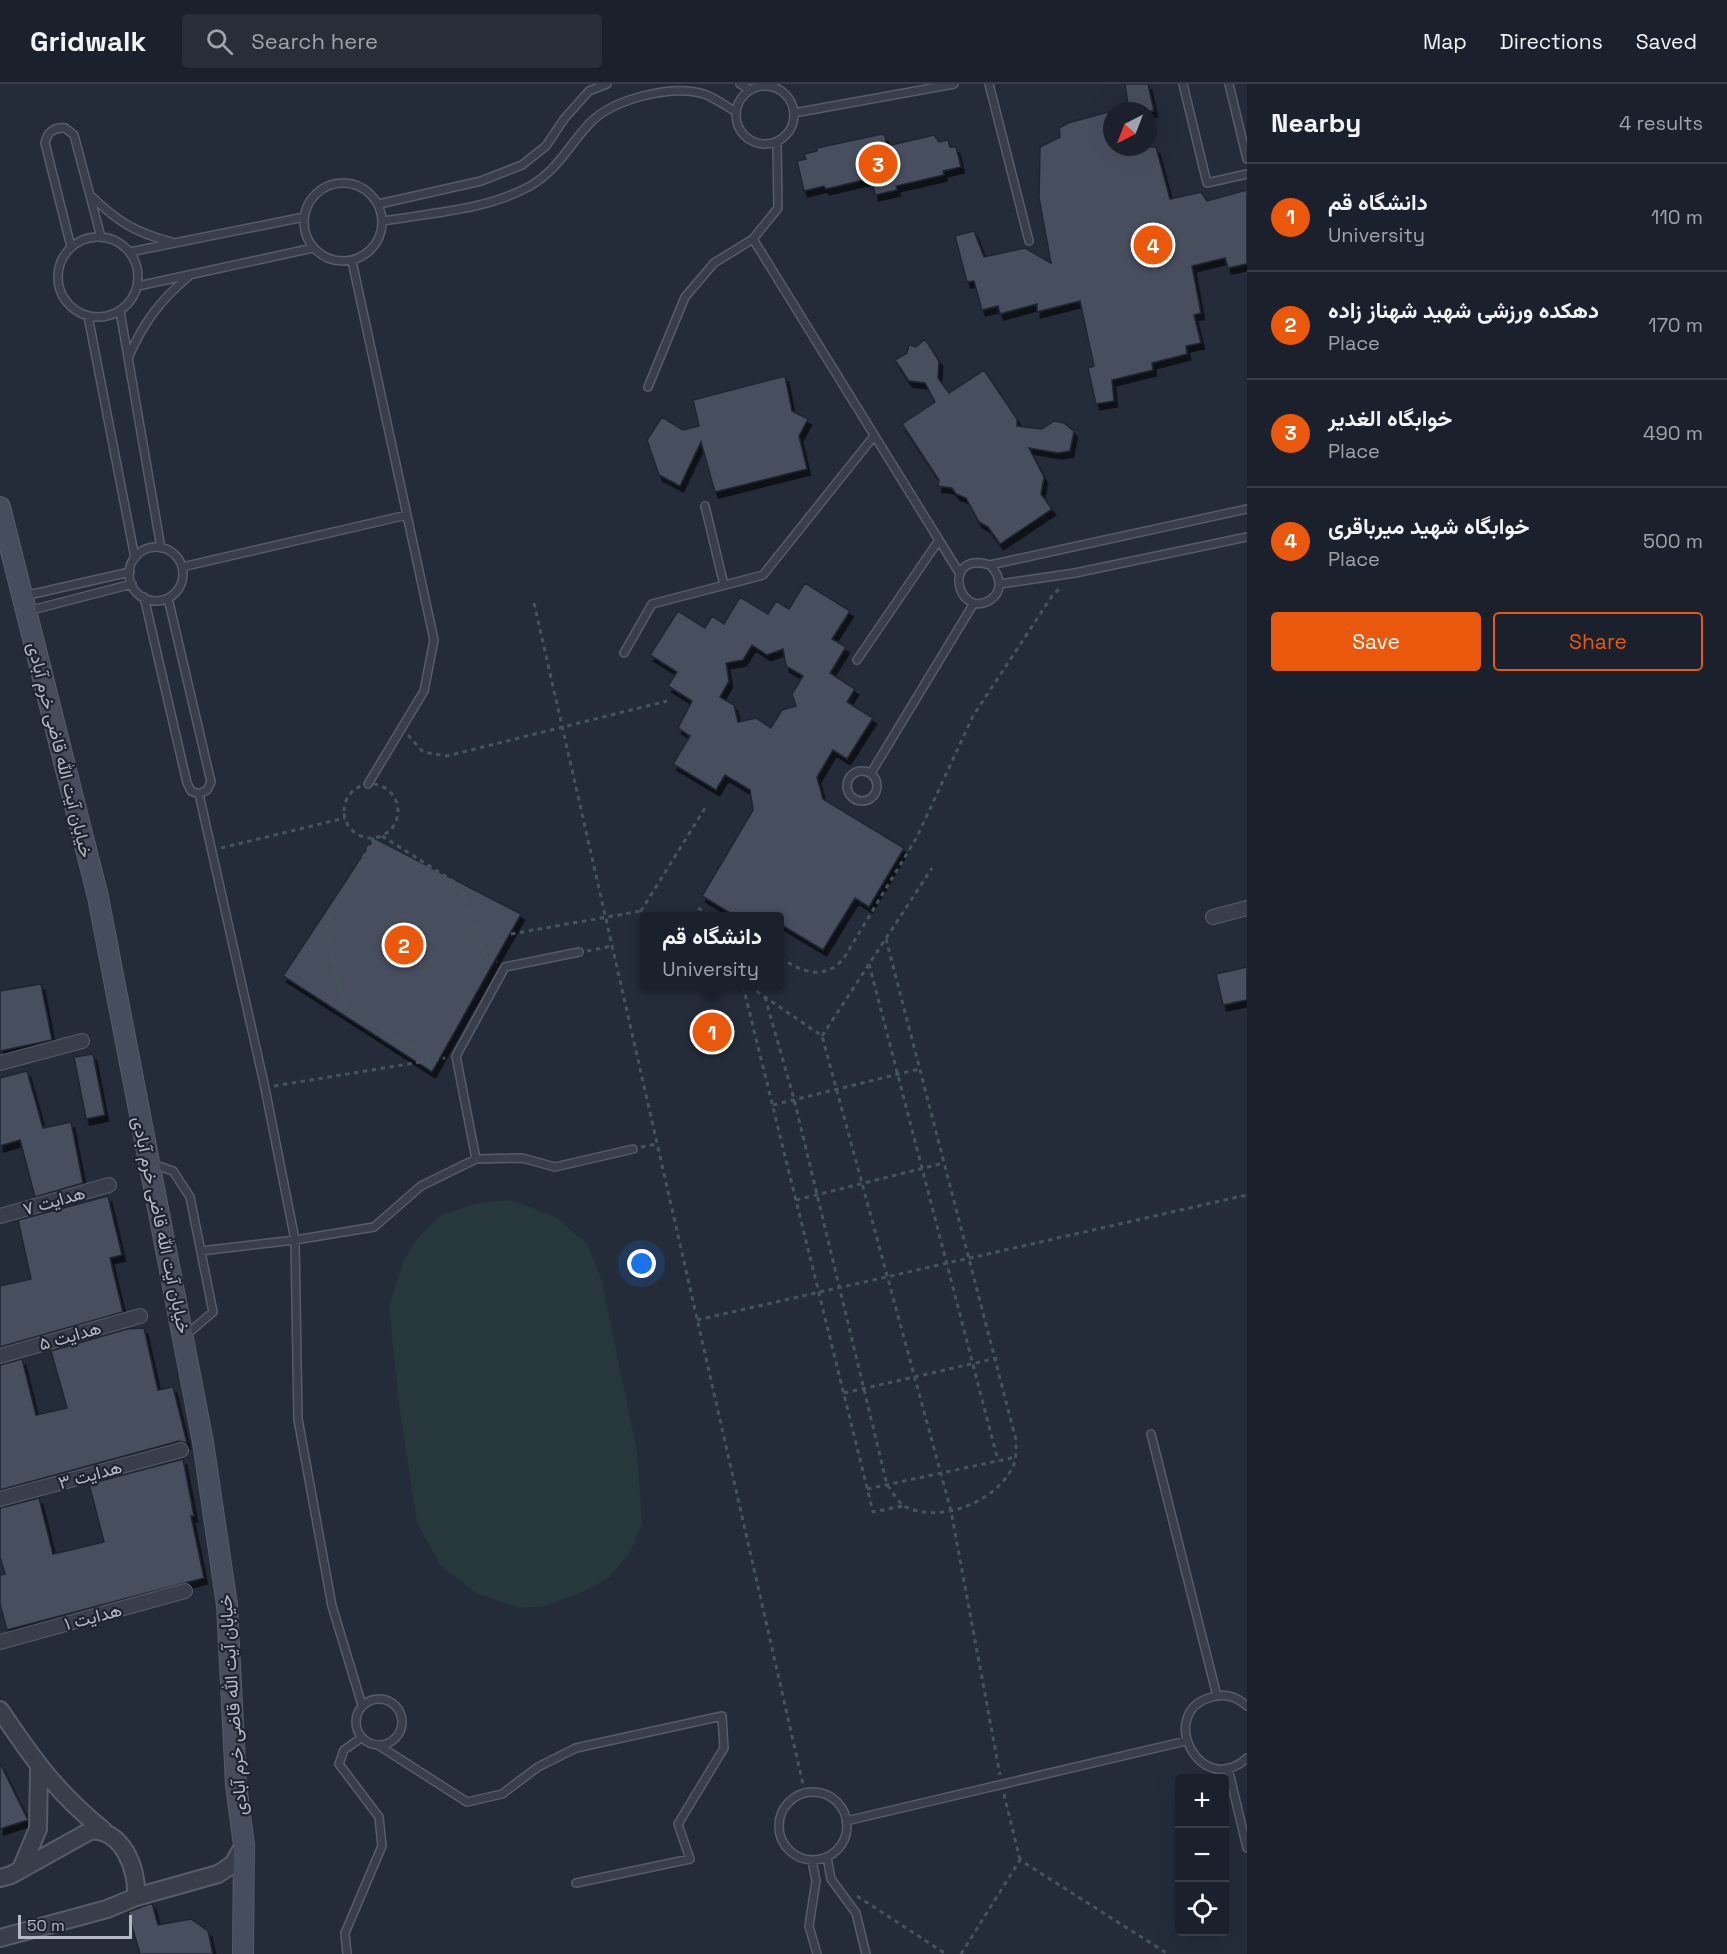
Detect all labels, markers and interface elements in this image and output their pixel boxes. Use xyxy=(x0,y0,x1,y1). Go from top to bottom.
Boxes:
search box xyxy=(182,14,602,68)
text: Gridwalk xyxy=(30,23,146,59)
icon: search xyxy=(203,25,236,58)
text: Search here xyxy=(251,27,378,55)
text: Map xyxy=(1423,28,1467,55)
text: Directions xyxy=(1500,28,1603,55)
text: Saved xyxy=(1636,28,1697,55)
north arrow xyxy=(1103,102,1157,156)
text: Nearby xyxy=(1271,106,1361,140)
text: 4 results xyxy=(1619,110,1703,136)
pin: 3 xyxy=(858,142,898,187)
text: دانشگاه قم xyxy=(1328,188,1428,216)
text: 1 xyxy=(1286,204,1295,230)
text: 110 m xyxy=(1651,204,1703,230)
pin: 4 xyxy=(1134,222,1172,268)
text: University xyxy=(1328,222,1425,248)
text: دهکده ورزشی شهید شهناز زاده xyxy=(1328,296,1599,324)
text: 2 xyxy=(1285,312,1296,338)
text: 170 m xyxy=(1648,312,1703,338)
text: Place xyxy=(1328,330,1380,356)
text: خوابگاه الغدیر xyxy=(1328,404,1452,432)
text: 3 xyxy=(1284,420,1297,446)
text: 490 m xyxy=(1643,420,1703,446)
text: Place xyxy=(1328,438,1380,464)
text: خوابگاه شهید میرباقری xyxy=(1328,512,1529,540)
text: 4 xyxy=(1284,528,1297,554)
text: 500 m xyxy=(1643,528,1703,554)
text: Place xyxy=(1328,546,1380,572)
button: Save xyxy=(1271,612,1481,671)
button: Share xyxy=(1493,612,1703,671)
street label: خیابان آیت الله قاضی خرم آبادی xyxy=(22,640,98,860)
popup xyxy=(640,912,784,990)
pin: 2 xyxy=(384,922,424,968)
text: دانشگاه قم xyxy=(662,922,762,950)
text: University xyxy=(662,956,759,982)
pin: 1 xyxy=(692,1010,732,1054)
street label: خیابان آیت الله قاضی خرم آبادی xyxy=(126,1114,196,1336)
street label: هدایت ۷ xyxy=(20,1181,88,1220)
your location xyxy=(627,1249,656,1278)
street label: هدایت ۵ xyxy=(36,1316,104,1355)
street label: هدایت ۳ xyxy=(55,1455,124,1494)
street label: خیابان آیت الله قاضی خرم آبادی xyxy=(213,1594,253,1816)
street label: هدایت ۱ xyxy=(62,1598,124,1635)
map controls xyxy=(1175,1774,1229,1936)
button: + xyxy=(1175,1774,1229,1828)
button: − xyxy=(1175,1828,1229,1882)
button: locate xyxy=(1175,1882,1229,1936)
scale bar xyxy=(18,1912,132,1940)
text: 50 m xyxy=(27,1915,65,1936)

